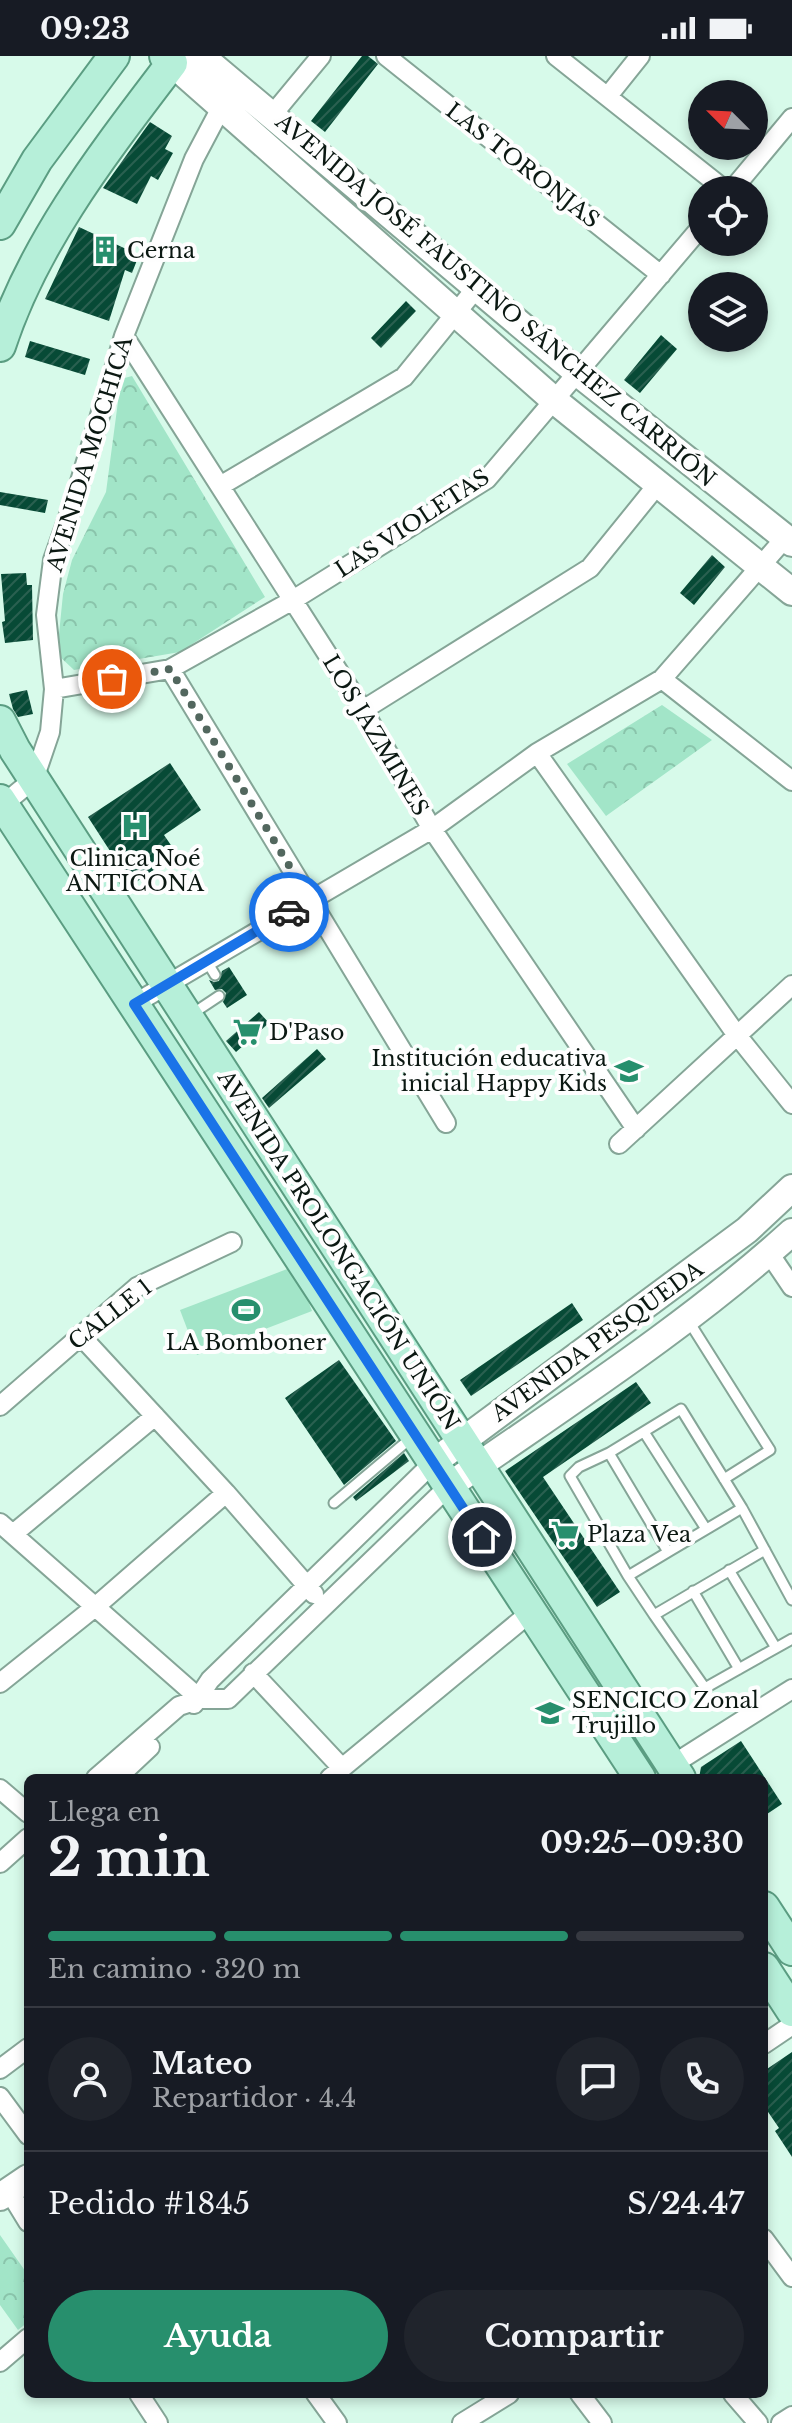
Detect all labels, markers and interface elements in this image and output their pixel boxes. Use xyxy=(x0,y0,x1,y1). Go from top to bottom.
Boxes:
text: 09:23 xyxy=(40,10,130,47)
north arrow xyxy=(688,80,768,160)
map controls xyxy=(688,80,768,352)
street label: LAS TORONJAS xyxy=(440,97,605,234)
street label: AVENIDA JOSÉ FAUSTINO SÁNCHEZ CARRIÓN xyxy=(269,107,722,493)
button: locate xyxy=(688,176,768,256)
building icon: Cerna xyxy=(90,235,120,265)
place label: Cerna xyxy=(127,237,196,264)
button: layers xyxy=(688,272,768,352)
street label: AVENIDA MOCHICA xyxy=(40,332,138,576)
street label: LAS VIOLETAS xyxy=(330,464,494,583)
pin xyxy=(78,645,146,713)
street label: LOS JAZMINES xyxy=(317,650,434,821)
icon: bag xyxy=(90,657,134,701)
hospital icon: Clinica Noé ANTICONA xyxy=(120,811,150,841)
place label: Clinica Noé ANTICONA xyxy=(65,845,205,897)
courier xyxy=(249,872,329,952)
icon: car xyxy=(267,890,311,934)
supermarket icon: D'Paso xyxy=(232,1017,262,1047)
place label: D'Paso xyxy=(269,1019,344,1046)
place label: Institución educativa inicial Happy Kids xyxy=(371,1045,608,1097)
school or university icon: Institución educativa inicial Happy Kids xyxy=(614,1056,644,1086)
street label: AVENIDA PROLONGACIÓN UNIÓN xyxy=(211,1064,466,1435)
street label: AVENIDA PESQUEDA xyxy=(485,1255,709,1428)
street label: CALLE 1 xyxy=(63,1273,158,1355)
sports icon: LA Bomboner xyxy=(231,1295,261,1325)
place label: LA Bomboner xyxy=(166,1329,327,1356)
pin xyxy=(448,1503,516,1571)
icon: home xyxy=(460,1515,504,1559)
supermarket icon: Plaza Vea xyxy=(550,1519,580,1549)
place label: Plaza Vea xyxy=(587,1521,692,1548)
place label: SENCICO Zonal Trujillo xyxy=(572,1687,759,1739)
school or university icon: SENCICO Zonal Trujillo xyxy=(535,1698,565,1728)
text: Llega en xyxy=(48,1796,160,1828)
text: 09:25–09:30 xyxy=(540,1824,744,1861)
text: 2 min xyxy=(48,1826,210,1890)
text: En camino · 320 m xyxy=(48,1953,301,1985)
button: person xyxy=(48,2037,132,2121)
button: chat xyxy=(556,2037,640,2121)
button: phone xyxy=(660,2037,744,2121)
text: Mateo xyxy=(152,2045,252,2082)
text: Repartidor · 4.4 xyxy=(152,2082,356,2114)
text: Pedido #1845 xyxy=(48,2185,250,2222)
text: S/24.47 xyxy=(627,2185,744,2222)
button: Ayuda xyxy=(48,2290,388,2382)
button: Compartir xyxy=(404,2290,744,2382)

